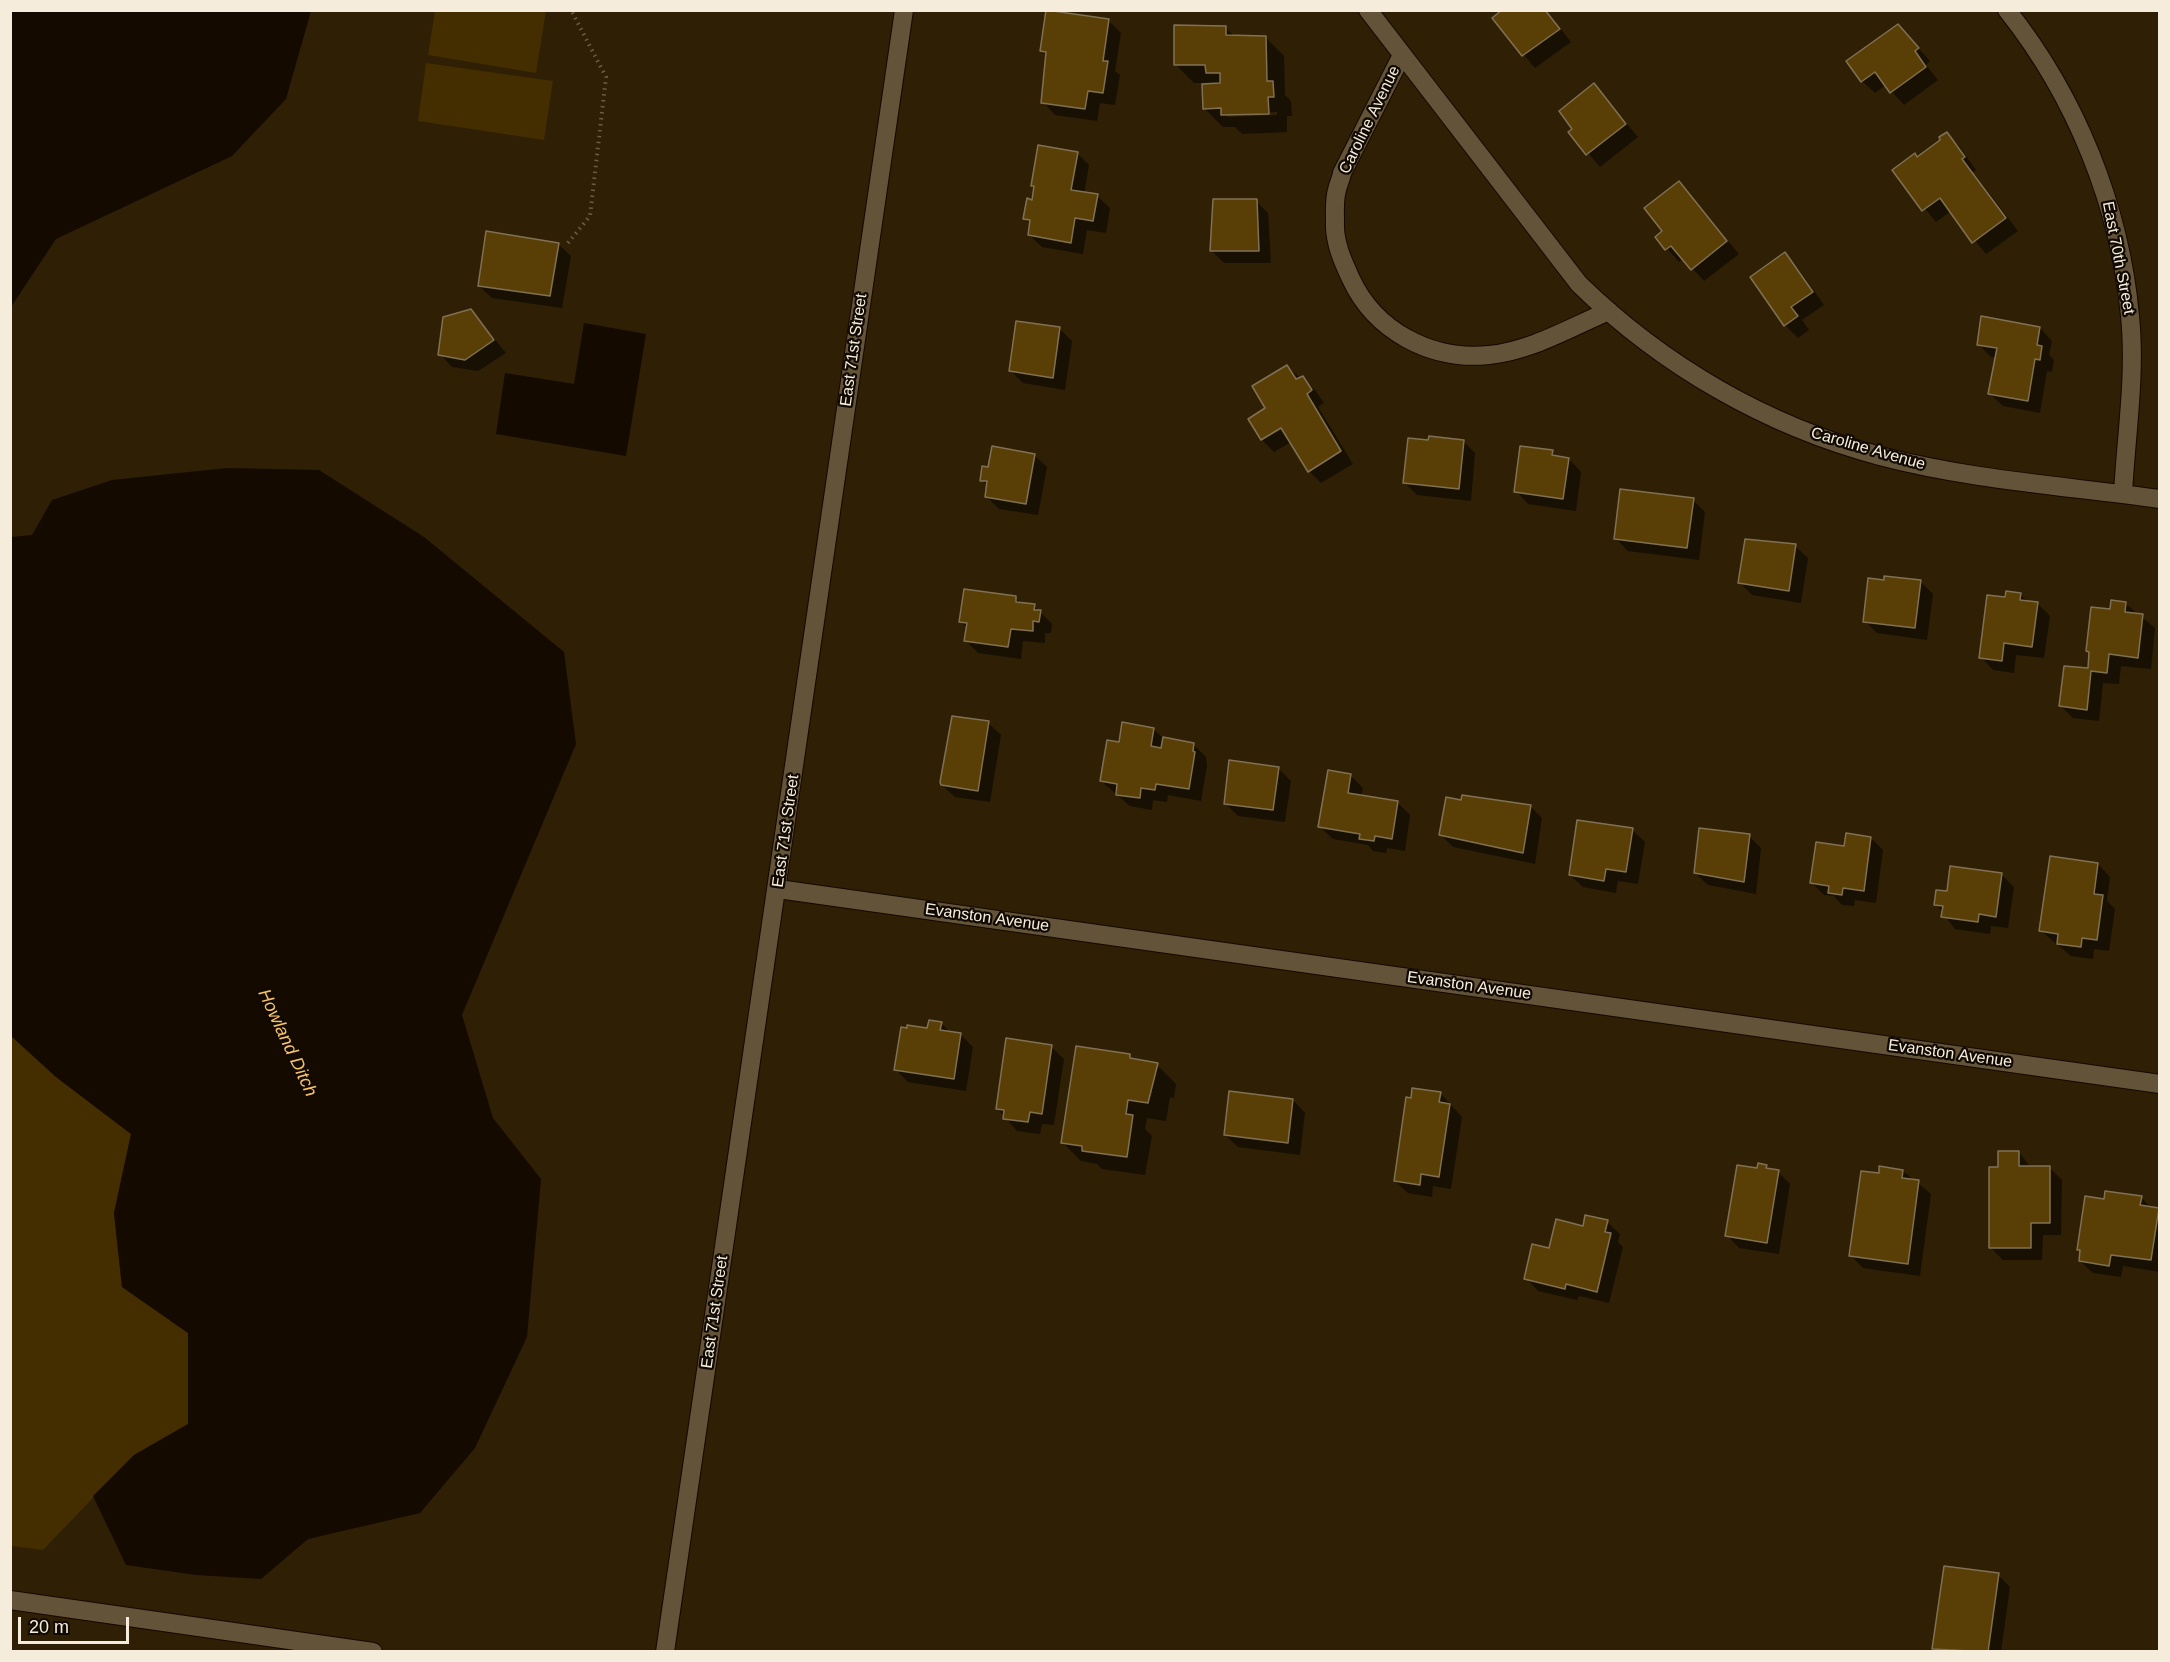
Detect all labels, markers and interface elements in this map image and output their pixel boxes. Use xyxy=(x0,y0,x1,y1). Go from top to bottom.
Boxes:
street label: Caroline Avenue xyxy=(1336,63,1404,177)
street label: East 70th Street xyxy=(2098,200,2138,316)
street label: East 71st Street xyxy=(837,292,871,408)
street label: Caroline Avenue xyxy=(1809,424,1927,474)
street label: East 71st Street xyxy=(769,773,803,889)
street label: Evanston Avenue xyxy=(924,900,1050,936)
street label: Evanston Avenue xyxy=(1406,968,1532,1004)
water label: Howland Ditch xyxy=(253,986,321,1100)
street label: Evanston Avenue xyxy=(1887,1036,2013,1072)
street label: East 71st Street xyxy=(698,1254,732,1370)
scale bar xyxy=(21,1605,132,1643)
text: 20 m xyxy=(29,1617,69,1637)

